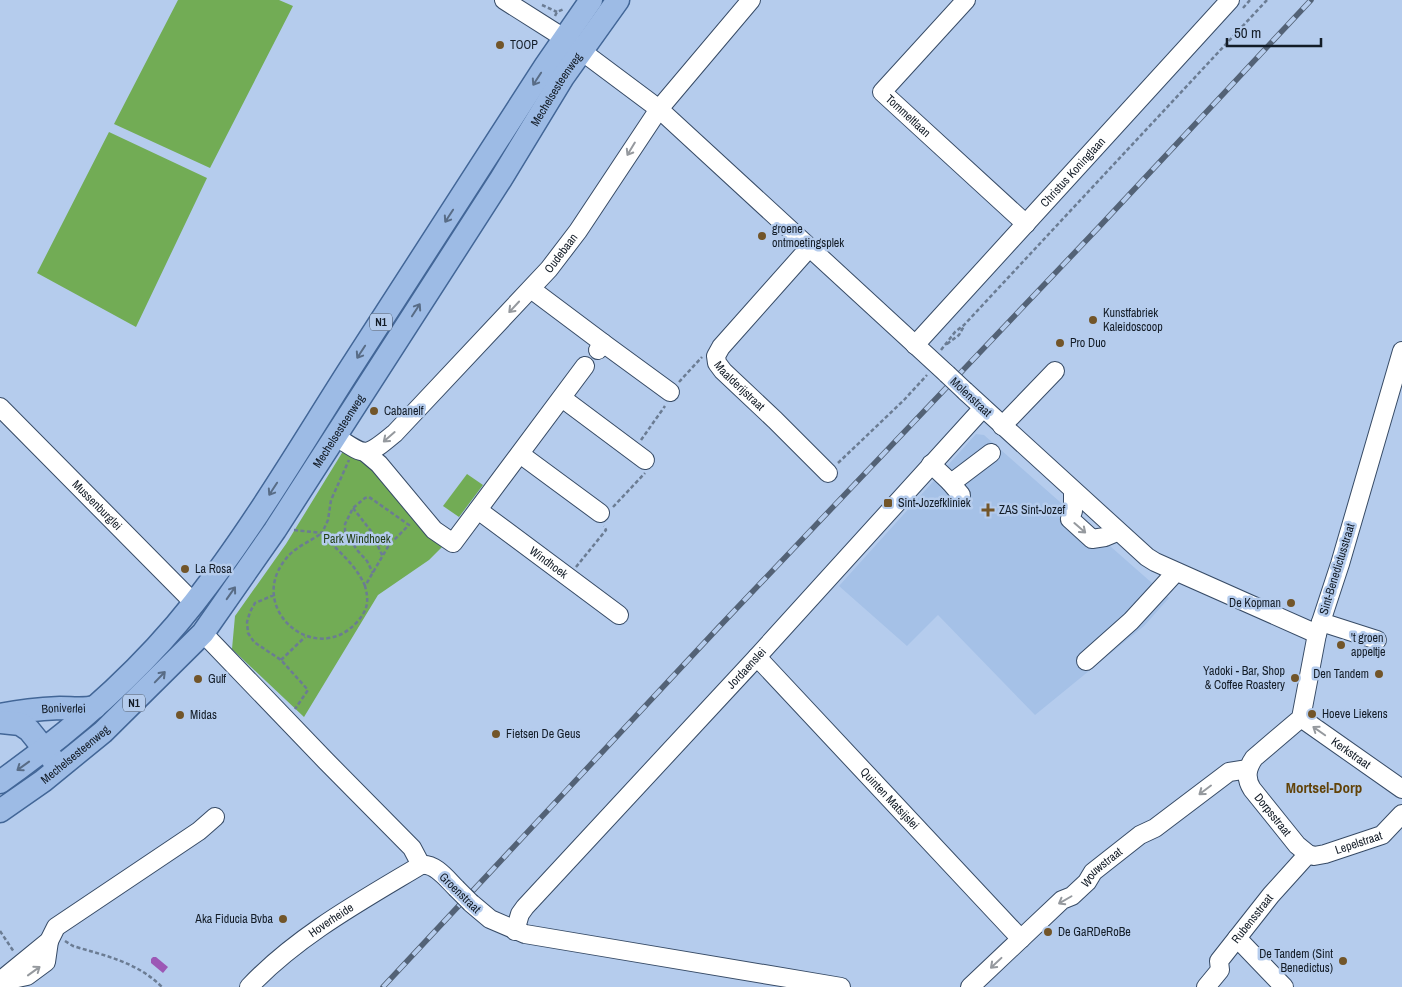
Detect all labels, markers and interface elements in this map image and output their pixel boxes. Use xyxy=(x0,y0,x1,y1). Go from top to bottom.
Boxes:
scale bar xyxy=(1227,15,1321,47)
text: 50 m xyxy=(1234,22,1261,43)
place label: TOOP xyxy=(510,37,538,53)
marker: TOOP xyxy=(494,39,506,51)
street label: Mechelsesteenweg xyxy=(527,49,586,129)
one-way arrow xyxy=(532,71,542,85)
street label: Tommeltlaan xyxy=(882,91,934,141)
street label: Christus Koninglaan xyxy=(1037,134,1109,211)
one-way arrow xyxy=(626,142,636,156)
one-way arrow xyxy=(444,208,454,222)
place label: groene ontmoetingsplek xyxy=(772,221,844,251)
street label: Oudebaan xyxy=(541,230,581,276)
marker: groene ontmoetingsplek xyxy=(756,230,768,242)
one-way arrow xyxy=(508,301,520,314)
one-way arrow xyxy=(411,304,421,318)
place label: Kunstfabriek Kaleidoscoop xyxy=(1103,305,1163,335)
road number: N1 xyxy=(370,314,392,331)
marker: Kunstfabriek Kaleidoscoop xyxy=(1087,314,1099,326)
place label: Pro Duo xyxy=(1070,335,1106,351)
marker: Pro Duo xyxy=(1054,337,1066,349)
one-way arrow xyxy=(356,345,366,359)
street label: Maalderijstraat xyxy=(710,358,769,415)
street label: Molenstraat xyxy=(947,374,995,421)
street label: Mechelsesteenweg xyxy=(309,391,369,471)
place label: Cabanelf xyxy=(384,403,424,419)
marker: Cabanelf xyxy=(368,405,380,417)
one-way arrow xyxy=(383,432,396,443)
street label: Mussenburglei xyxy=(69,476,126,534)
one-way arrow xyxy=(268,481,278,495)
place label: Sint-Jozefkliniek xyxy=(898,495,971,511)
marker: Sint-Jozefkliniek xyxy=(882,497,894,509)
place label: ZAS Sint-Jozef xyxy=(999,502,1065,518)
marker: ZAS Sint-Jozef xyxy=(981,503,995,517)
street label: Sint-Benedictusstraat xyxy=(1316,521,1359,617)
one-way arrow xyxy=(1073,523,1086,534)
park label: Park Windhoek xyxy=(323,531,391,547)
street label: Windhoek xyxy=(526,543,571,582)
place label: La Rosa xyxy=(195,561,232,577)
marker: La Rosa xyxy=(179,563,191,575)
one-way arrow xyxy=(226,586,236,600)
place label: De Kopman xyxy=(1229,595,1281,611)
marker: De Kopman xyxy=(1285,597,1297,609)
place label: 't groen appeltje xyxy=(1351,630,1385,660)
marker: 't groen appeltje xyxy=(1335,639,1347,651)
street label: Jordaenslei xyxy=(723,644,770,692)
place label: Yadoki - Bar, Shop & Coffee Roastery xyxy=(1203,663,1285,693)
place label: Den Tandem xyxy=(1313,666,1369,682)
marker: Den Tandem xyxy=(1373,668,1385,680)
one-way arrow xyxy=(154,670,166,683)
place label: Gulf xyxy=(208,671,226,687)
marker: Yadoki - Bar, Shop & Coffee Roastery xyxy=(1289,672,1301,684)
marker: Gulf xyxy=(192,673,204,685)
road number: N1 xyxy=(123,694,145,711)
street label: Boniverlei xyxy=(41,700,86,717)
place label: Hoeve Liekens xyxy=(1322,706,1388,722)
place label: Midas xyxy=(190,707,217,723)
marker: Hoeve Liekens xyxy=(1306,708,1318,720)
marker: Midas xyxy=(174,709,186,721)
street label: Mechelsesteenweg xyxy=(37,722,113,788)
place label: Fietsen De Geus xyxy=(506,726,580,742)
one-way arrow xyxy=(1312,726,1326,736)
marker: Fietsen De Geus xyxy=(490,728,502,740)
street label: Kerkstraat xyxy=(1328,734,1374,773)
one-way arrow xyxy=(17,760,30,771)
street label: Quinten Matsijslei xyxy=(857,764,923,833)
district label: Mortsel-Dorp xyxy=(1286,777,1362,798)
one-way arrow xyxy=(1199,784,1212,795)
street label: Dorpsstraat xyxy=(1251,790,1295,840)
street label: Lepelstraat xyxy=(1333,827,1385,858)
street label: Wouwstraat xyxy=(1078,844,1126,891)
street label: Groenstraat xyxy=(436,869,484,917)
street label: Rubensstraat xyxy=(1228,890,1277,947)
one-way arrow xyxy=(1057,895,1072,905)
street label: Hoverheide xyxy=(305,900,357,941)
place label: Aka Fiducia Bvba xyxy=(194,911,274,927)
marker: Aka Fiducia Bvba xyxy=(277,913,289,925)
place label: De GaRDeRoBe xyxy=(1058,924,1131,940)
marker: De GaRDeRoBe xyxy=(1042,926,1054,938)
place label: De Tandem (Sint Benedictus) xyxy=(1259,946,1333,976)
marker: De Tandem (Sint Benedictus) xyxy=(1337,955,1349,967)
one-way arrow xyxy=(989,957,1002,969)
one-way arrow xyxy=(27,966,41,976)

